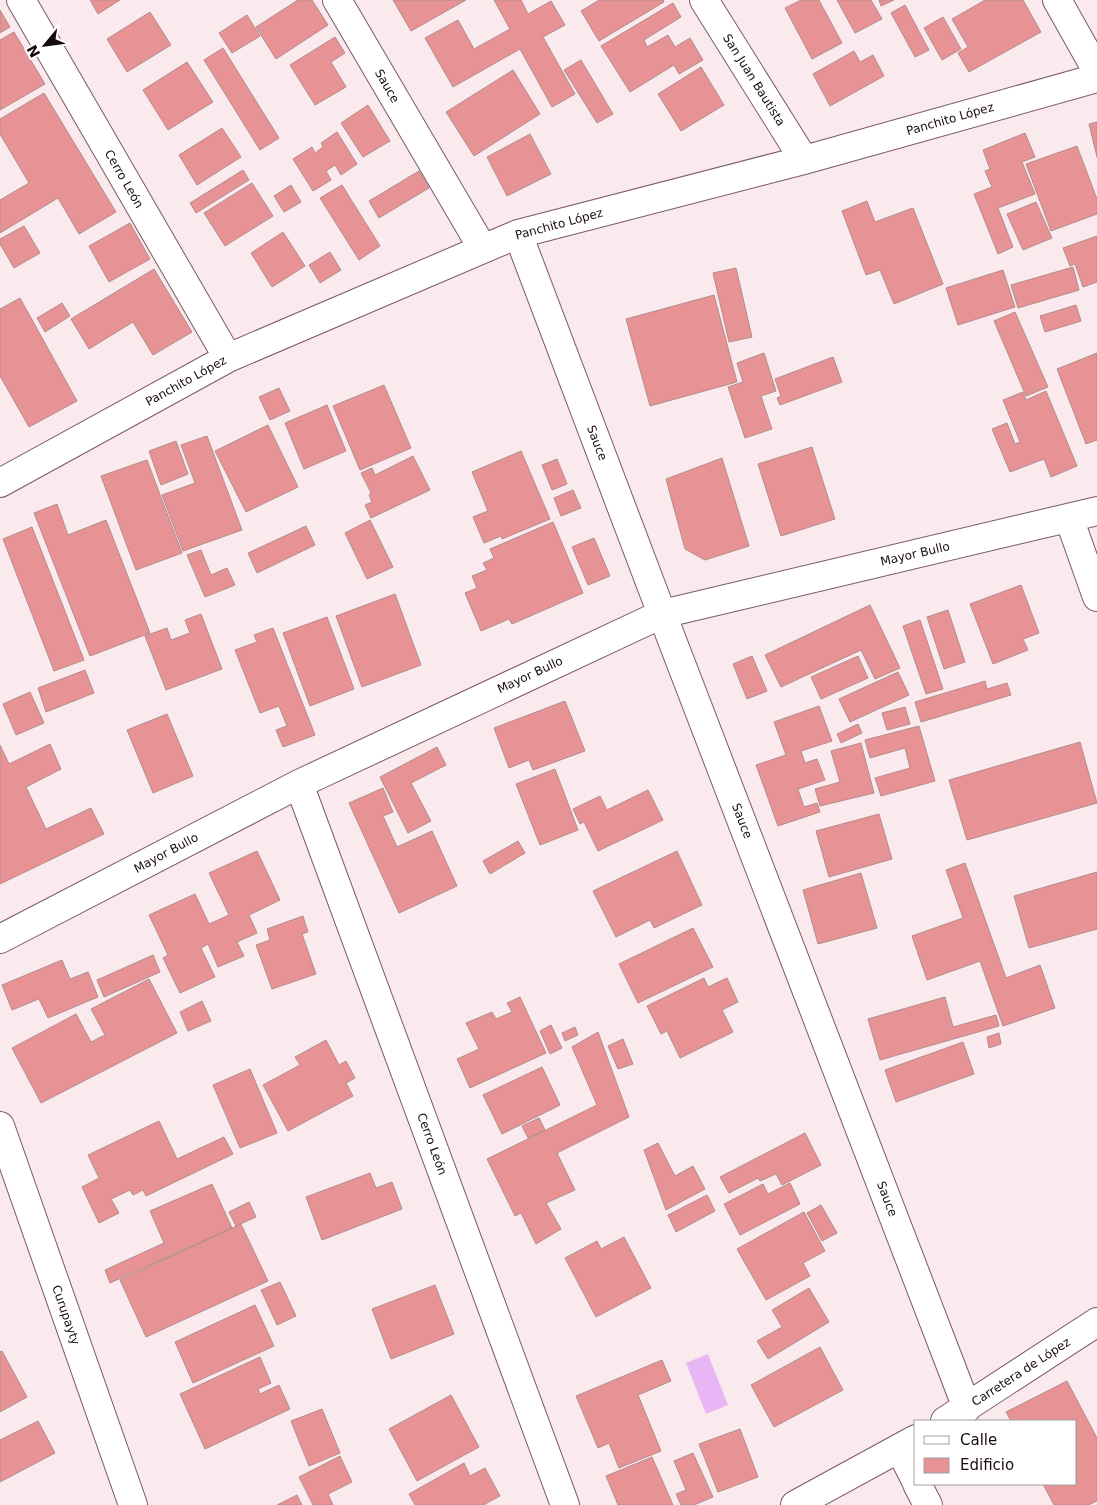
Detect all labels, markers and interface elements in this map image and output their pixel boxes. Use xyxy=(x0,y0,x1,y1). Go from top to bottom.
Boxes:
north arrow xyxy=(20,20,70,70)
street label: San Juan Bautista xyxy=(720,31,788,129)
text: N xyxy=(24,42,43,60)
street label: Sauce xyxy=(372,67,402,105)
street label: Panchito López xyxy=(905,100,995,138)
street label: Cerro León xyxy=(102,147,146,211)
street label: Panchito López xyxy=(514,206,604,242)
street label: Panchito López xyxy=(143,353,229,409)
street label: Sauce xyxy=(584,423,610,463)
street label: Mayor Bullo xyxy=(879,539,951,569)
street label: Mayor Bullo xyxy=(495,654,565,696)
street label: Sauce xyxy=(729,801,755,841)
street label: Mayor Bullo xyxy=(131,830,201,876)
street label: Cerro León xyxy=(414,1111,450,1177)
street label: Sauce xyxy=(874,1179,900,1219)
street label: Curupayty xyxy=(49,1283,83,1347)
street label: Carretera de López xyxy=(969,1335,1073,1409)
legend xyxy=(914,1420,1077,1485)
text: Calle xyxy=(960,1431,997,1449)
text: Edificio xyxy=(960,1456,1014,1474)

